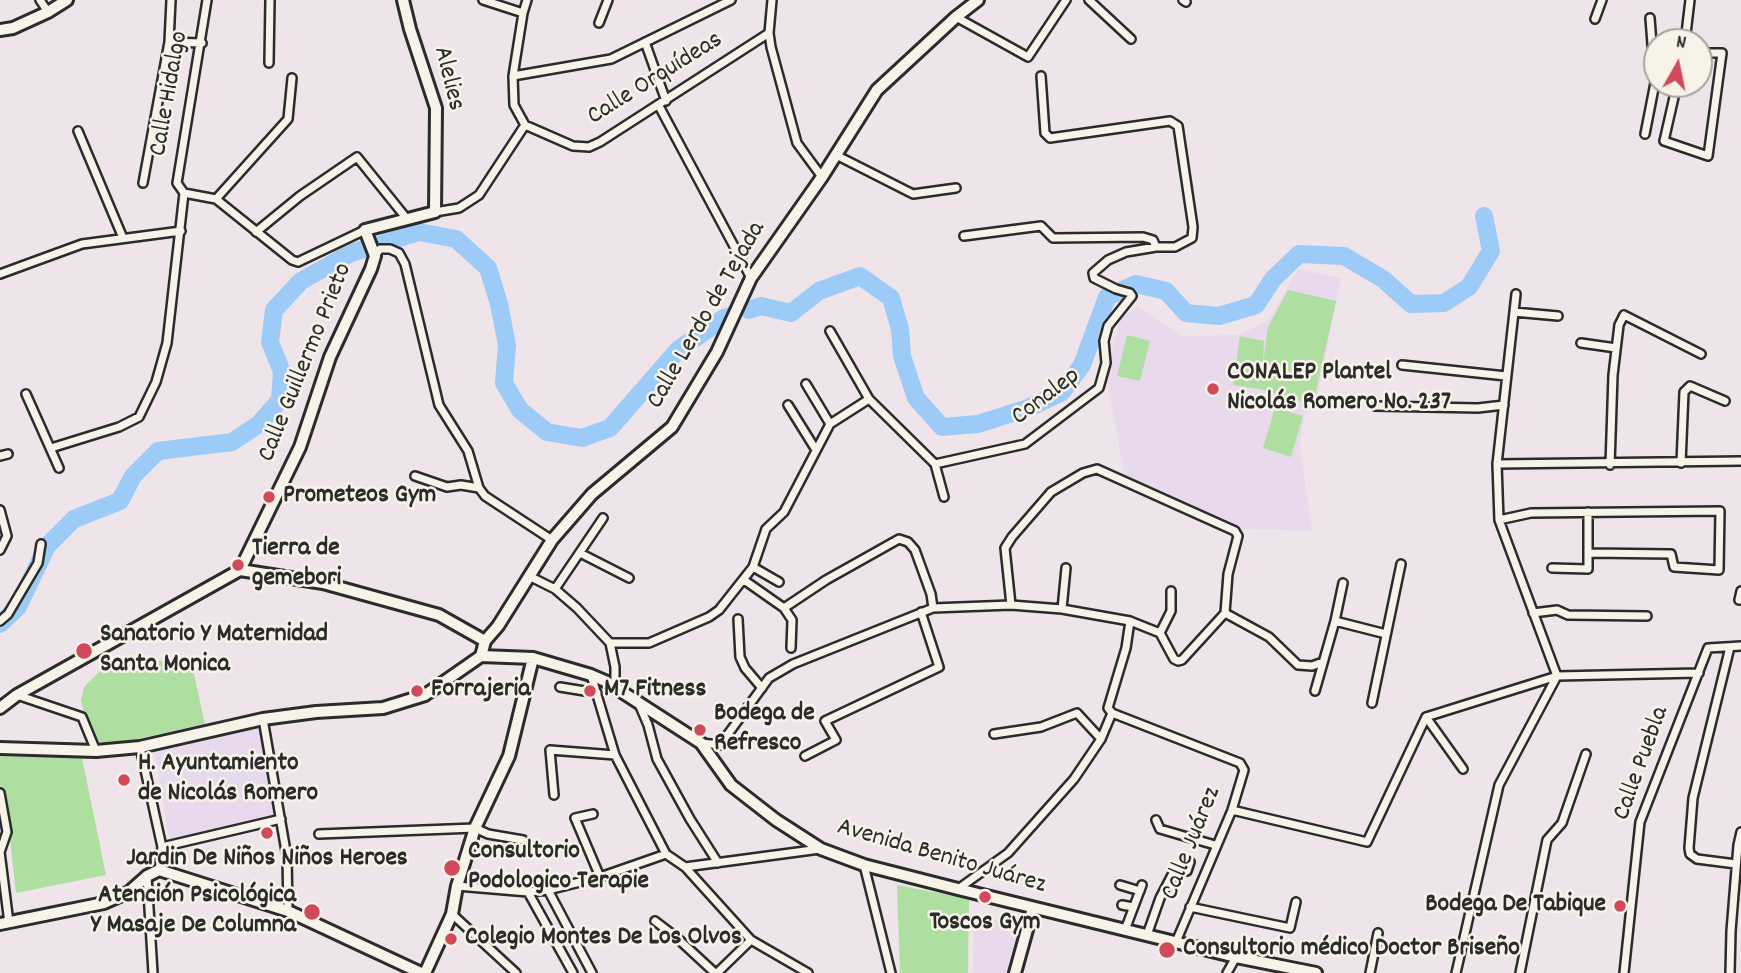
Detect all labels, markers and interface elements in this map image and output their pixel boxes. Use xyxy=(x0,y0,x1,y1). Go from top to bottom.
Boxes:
street label: Calle Orquídeas xyxy=(583,26,729,134)
north arrow xyxy=(1643,28,1713,98)
street label: Calle Hidalgo xyxy=(145,29,197,159)
text: N xyxy=(1674,30,1688,58)
street label: Alelies xyxy=(424,44,470,114)
street label: Calle Lerdo de Tejada xyxy=(642,217,774,415)
street label: Calle Guillermo Prieto xyxy=(253,259,361,467)
place label: CONALEP Plantel Nicolás Romero No. 237 xyxy=(1227,358,1451,420)
street label: Conalep xyxy=(1006,362,1088,434)
marker: CONALEP Plantel Nicolás Romero No. 237 xyxy=(1205,381,1221,397)
place label: Prometeos Gym xyxy=(283,481,436,513)
marker: Prometeos Gym xyxy=(261,489,277,505)
place label: Tierra de gemebori xyxy=(252,534,341,596)
marker: Tierra de gemebori xyxy=(230,557,246,573)
place label: Sanatorio Y Maternidad Santa Monica xyxy=(100,620,328,682)
marker: Sanatorio Y Maternidad Santa Monica xyxy=(74,641,94,661)
place label: Forrajeria xyxy=(431,675,531,707)
place label: M7 Fitness xyxy=(604,675,706,707)
marker: Forrajeria xyxy=(409,683,425,699)
marker: M7 Fitness xyxy=(582,683,598,699)
place label: Bodega de Refresco xyxy=(714,699,815,760)
street label: Calle Puebla xyxy=(1608,703,1678,825)
marker: Bodega de Refresco xyxy=(692,722,708,738)
place label: H. Ayuntamiento de Nicolás Romero xyxy=(138,749,318,810)
marker: H. Ayuntamiento de Nicolás Romero xyxy=(116,772,132,788)
street label: Calle Juárez xyxy=(1156,783,1230,905)
street label: Avenida Benito Juárez xyxy=(833,813,1049,903)
marker: Jardin De Niños Niños Heroes xyxy=(259,825,275,841)
place label: Consultorio Podologico Terapie xyxy=(468,837,649,898)
place label: Jardin De Niños Niños Heroes xyxy=(126,844,408,876)
marker: Consultorio Podologico Terapie xyxy=(442,858,462,878)
place label: Atención Psicológica Y Masaje De Columna xyxy=(91,881,296,942)
marker: Toscos Gym xyxy=(977,889,993,905)
place label: Bodega De Tabique xyxy=(1425,890,1606,922)
marker: Bodega De Tabique xyxy=(1612,898,1628,914)
marker: Atención Psicológica Y Masaje De Columna xyxy=(302,902,322,922)
place label: Toscos Gym xyxy=(929,908,1041,940)
place label: Colegio Montes De Los Olvos xyxy=(465,923,742,955)
marker: Colegio Montes De Los Olvos xyxy=(443,931,459,947)
place label: Consultorio médico Doctor Briseño xyxy=(1183,934,1520,966)
marker: Consultorio médico Doctor Briseño xyxy=(1157,940,1177,960)

